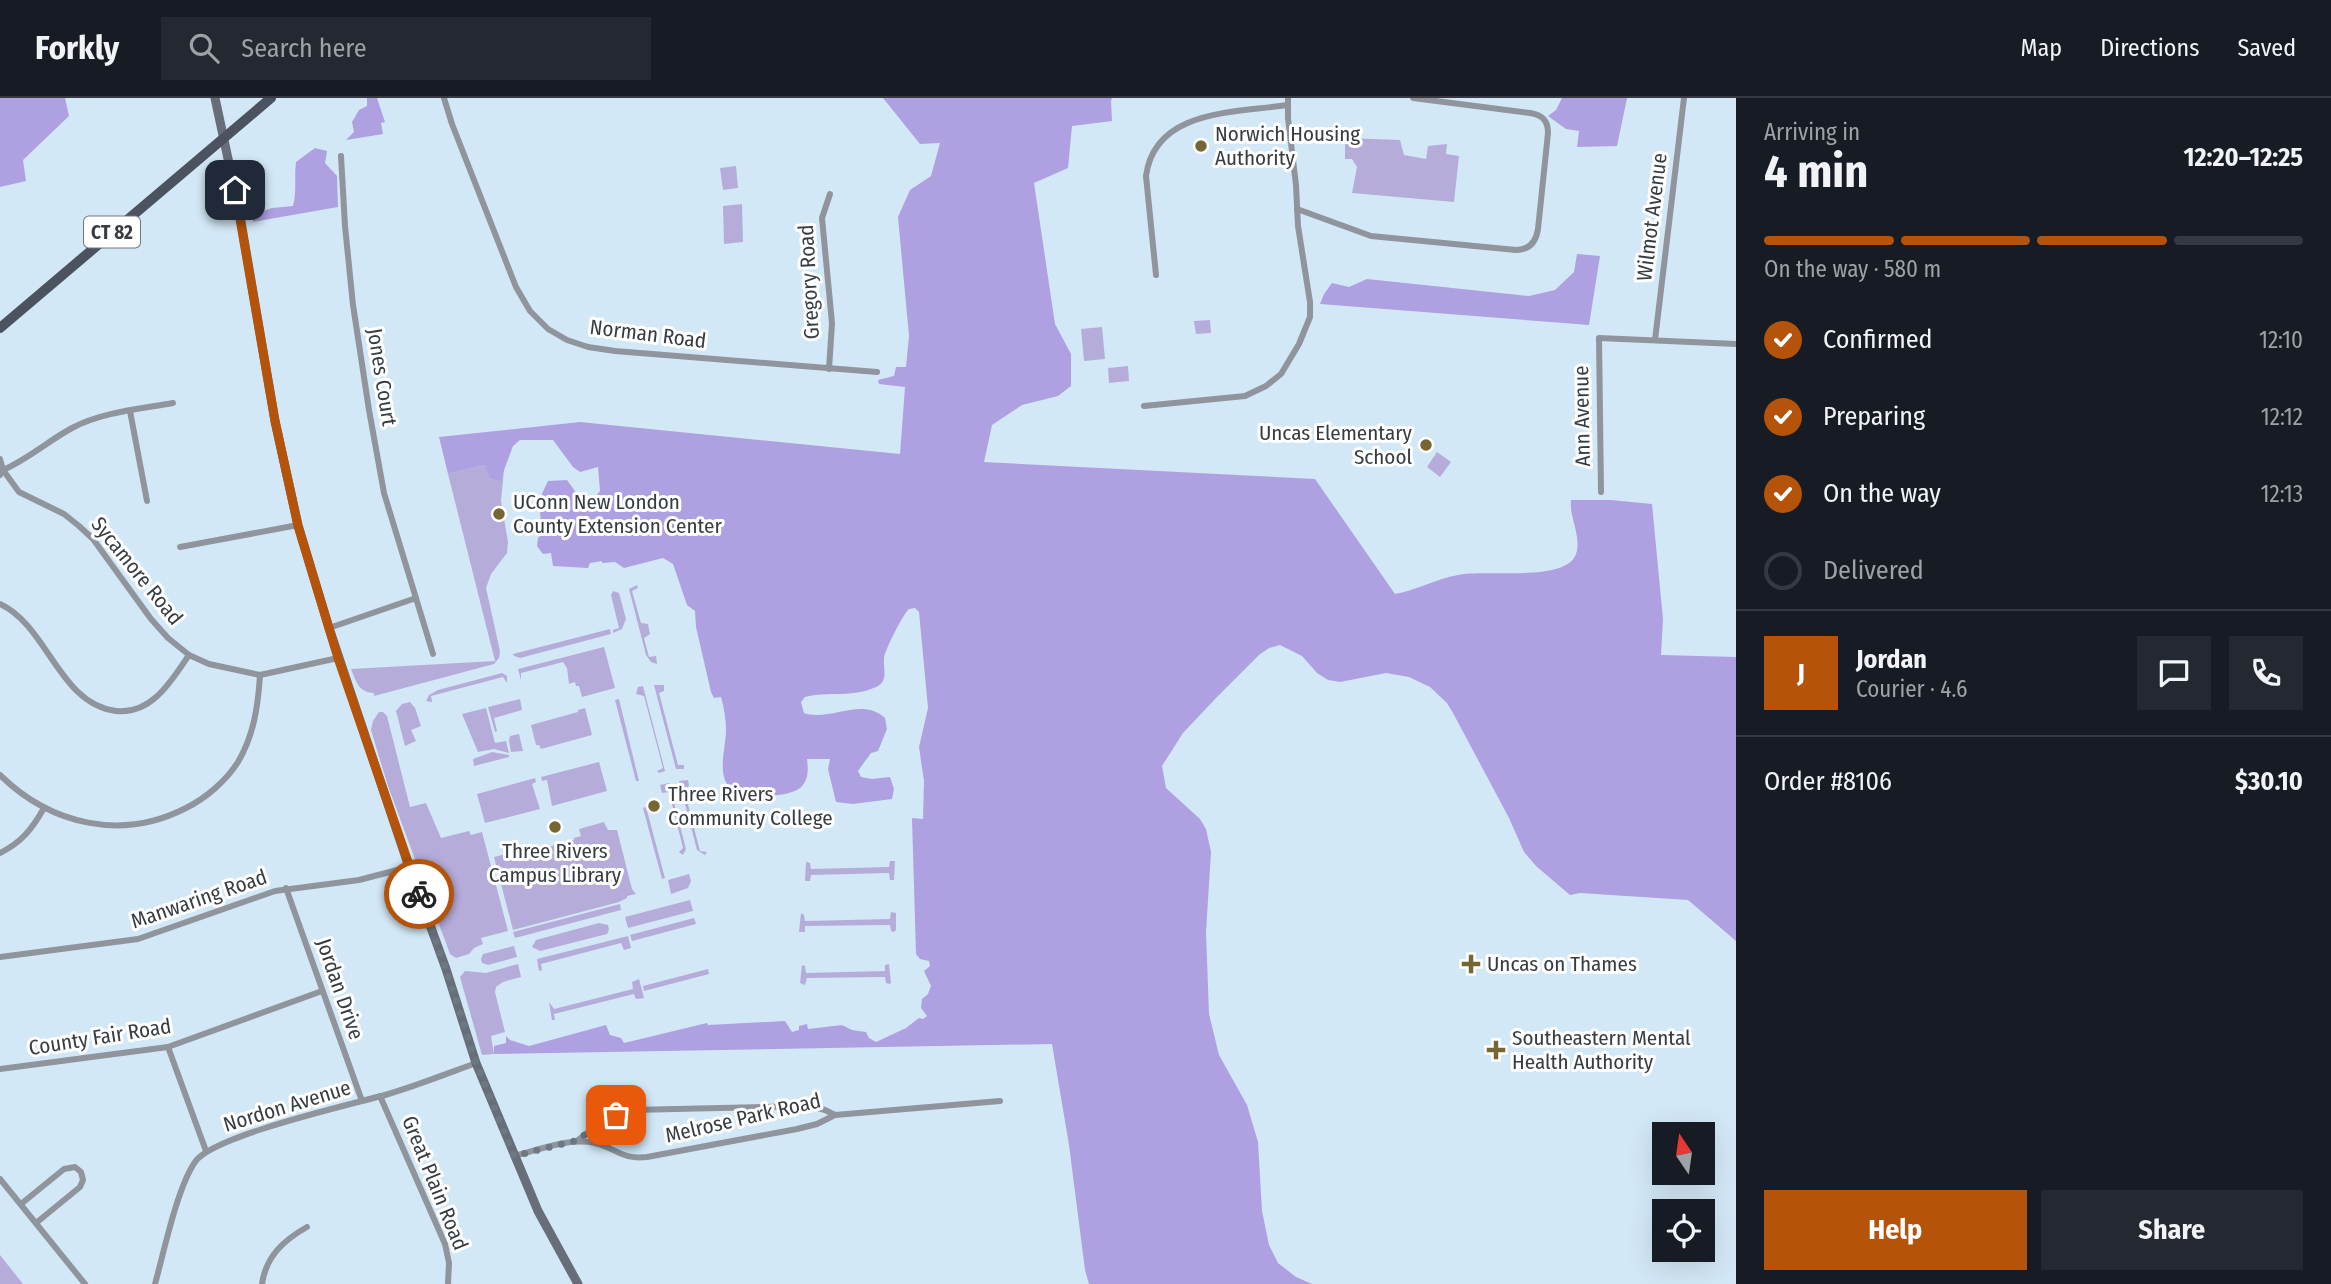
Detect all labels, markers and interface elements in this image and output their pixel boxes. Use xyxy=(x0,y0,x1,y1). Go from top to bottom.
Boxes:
search box xyxy=(161,17,651,80)
text: Forkly xyxy=(35,28,119,68)
icon: search xyxy=(185,29,223,67)
text: Search here xyxy=(241,33,367,64)
text: Map xyxy=(2021,34,2062,62)
text: Directions xyxy=(2100,34,2199,62)
text: Saved xyxy=(2237,34,2296,62)
text: Arriving in xyxy=(1764,118,1860,146)
place label: Norwich Housing Authority xyxy=(1215,121,1360,171)
marker: Norwich Housing Authority xyxy=(1193,138,1209,154)
text: 12:20–12:25 xyxy=(2183,142,2303,173)
text: 4 min xyxy=(1764,144,1868,199)
street label: Wilmot Avenue xyxy=(1631,152,1673,282)
pin xyxy=(205,160,265,220)
icon: home xyxy=(216,171,254,209)
road number: CT 82 xyxy=(84,216,140,248)
street label: Gregory Road xyxy=(793,224,825,340)
text: On the way · 580 m xyxy=(1764,255,1941,283)
street label: Norman Road xyxy=(588,314,708,354)
icon: check xyxy=(1764,321,1802,359)
text: Confirmed xyxy=(1823,324,1933,355)
street label: Jones Court xyxy=(361,326,403,428)
text: 12:10 xyxy=(2259,326,2303,354)
street label: Ann Avenue xyxy=(1568,365,1596,467)
icon: check xyxy=(1764,398,1802,436)
text: Preparing xyxy=(1823,401,1925,432)
text: 12:12 xyxy=(2261,403,2303,431)
place label: Uncas Elementary School xyxy=(1259,420,1413,470)
marker: Uncas Elementary School xyxy=(1418,437,1434,453)
icon: check xyxy=(1764,475,1802,513)
text: On the way xyxy=(1823,478,1941,509)
text: 12:13 xyxy=(2261,480,2303,508)
place label: UConn New London County Extension Center xyxy=(513,489,722,539)
marker: UConn New London County Extension Center xyxy=(491,506,507,522)
street label: Sycamore Road xyxy=(86,512,188,630)
text: Delivered xyxy=(1823,555,1924,586)
button: chat xyxy=(2137,636,2211,710)
button: phone xyxy=(2229,636,2303,710)
text: Jordan xyxy=(1856,644,1927,675)
text: J xyxy=(1797,658,1805,689)
text: Courier · 4.6 xyxy=(1856,675,1967,703)
text: Order #8106 xyxy=(1764,766,1892,797)
text: $30.10 xyxy=(2235,766,2303,797)
place label: Three Rivers Community College xyxy=(668,781,833,831)
marker: Three Rivers Community College xyxy=(646,798,662,814)
marker: Three Rivers Campus Library xyxy=(547,819,563,835)
place label: Three Rivers Campus Library xyxy=(489,838,622,888)
courier xyxy=(384,859,454,929)
street label: Manwaring Road xyxy=(128,864,270,934)
icon: bike xyxy=(400,875,438,913)
street label: Jordan Drive xyxy=(311,935,369,1043)
place label: Uncas on Thames xyxy=(1487,951,1637,977)
marker: Uncas on Thames xyxy=(1461,954,1481,974)
street label: County Fair Road xyxy=(27,1013,173,1061)
place label: Southeastern Mental Health Authority xyxy=(1512,1025,1691,1075)
marker: Southeastern Mental Health Authority xyxy=(1486,1040,1506,1060)
street label: Nordon Avenue xyxy=(220,1074,354,1138)
pin xyxy=(586,1085,646,1145)
street label: Melrose Park Road xyxy=(663,1087,823,1149)
icon: bag xyxy=(597,1096,635,1134)
street label: Great Plain Road xyxy=(396,1112,474,1254)
north arrow xyxy=(1652,1122,1715,1185)
map controls xyxy=(1652,1122,1715,1262)
button: Help xyxy=(1764,1190,2027,1270)
button: Share xyxy=(2041,1190,2303,1270)
button: locate xyxy=(1652,1199,1715,1262)

